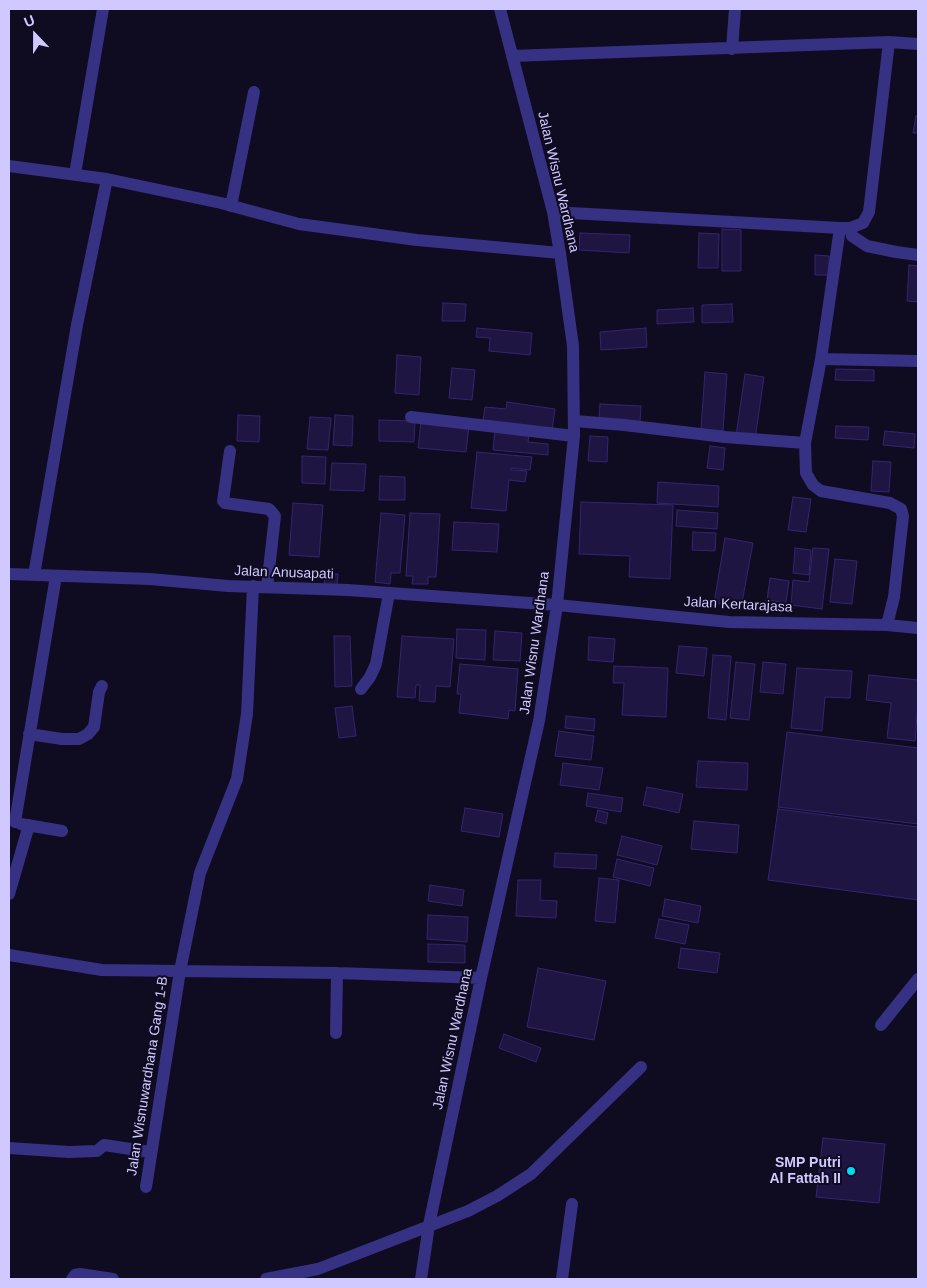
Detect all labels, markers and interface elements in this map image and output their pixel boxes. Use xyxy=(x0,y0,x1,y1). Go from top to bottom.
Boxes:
north arrow xyxy=(10,10,60,60)
text: U xyxy=(22,12,37,30)
street label: Jalan Wisnu Wardhana xyxy=(534,110,582,254)
street label: Jalan Anusapati xyxy=(234,563,334,583)
street label: Jalan Wisnu Wardhana xyxy=(517,570,553,716)
street label: Jalan Kertarajasa xyxy=(683,594,793,616)
street label: Jalan Wisnu Wardhana xyxy=(430,967,476,1111)
street label: Jalan Wisnuwardhana Gang 1-B xyxy=(124,975,172,1177)
place label: SMP Putri Al Fattah II xyxy=(769,1155,841,1188)
marker: SMP Putri Al Fattah II xyxy=(845,1165,857,1177)

